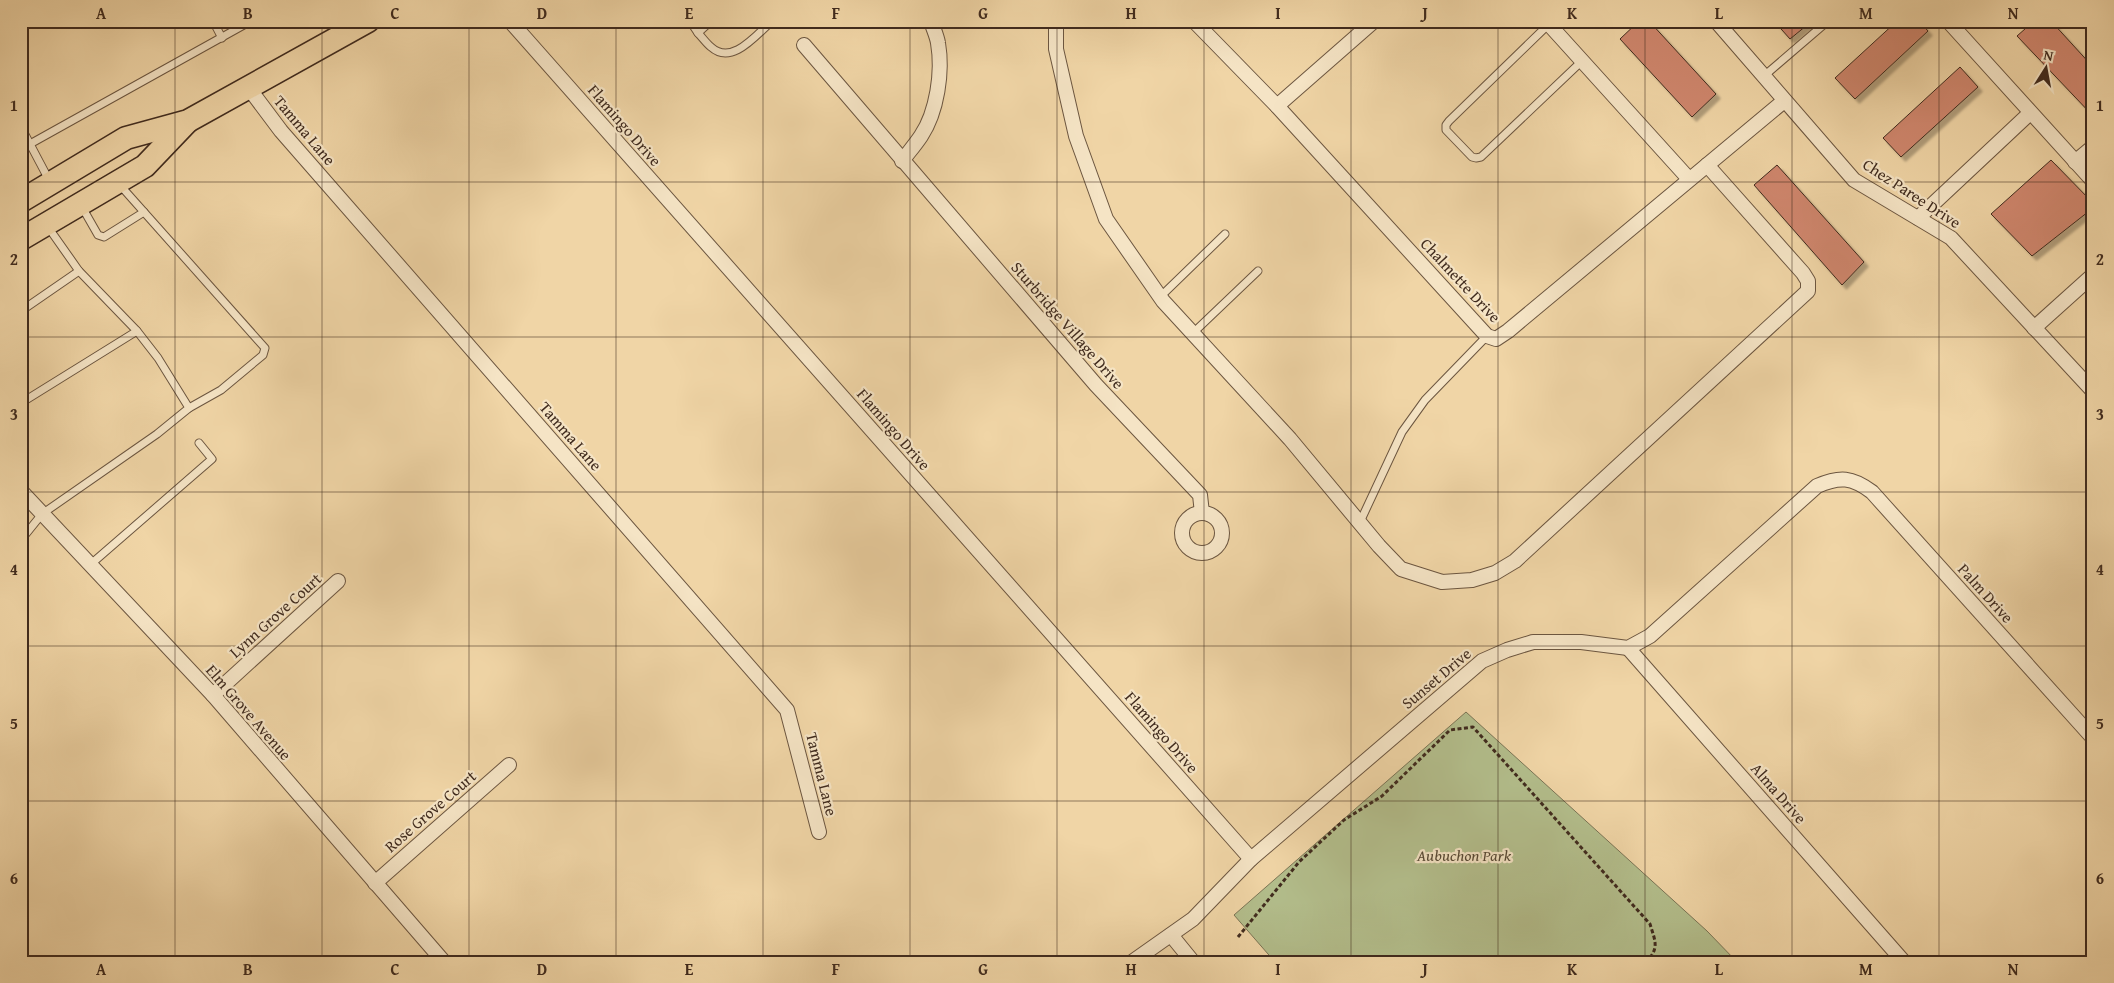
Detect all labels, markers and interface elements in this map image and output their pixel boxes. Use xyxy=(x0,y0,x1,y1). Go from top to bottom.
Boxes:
text: A xyxy=(96,1,107,25)
text: B xyxy=(243,1,253,25)
text: C xyxy=(390,1,400,25)
text: D xyxy=(537,1,547,25)
text: E xyxy=(685,1,694,25)
text: F xyxy=(832,1,840,25)
text: G xyxy=(978,1,988,25)
text: H xyxy=(1125,1,1137,25)
text: I xyxy=(1275,1,1281,25)
text: J xyxy=(1419,1,1428,25)
text: K xyxy=(1567,1,1578,25)
text: L xyxy=(1715,1,1724,25)
text: M xyxy=(1859,1,1873,25)
text: N xyxy=(2008,1,2019,25)
north arrow xyxy=(2022,42,2072,92)
text: N xyxy=(2042,45,2056,66)
street label: Flamingo Drive xyxy=(582,79,668,171)
street label: Tamma Lane xyxy=(268,90,342,170)
text: 1 xyxy=(10,93,18,117)
text: 1 xyxy=(2096,93,2104,117)
street label: Chez Paree Drive xyxy=(1858,152,1966,234)
street label: Chalmette Drive xyxy=(1415,232,1507,328)
text: 2 xyxy=(10,247,18,271)
text: 2 xyxy=(2096,247,2104,271)
street label: Sturbridge Village Drive xyxy=(1006,256,1130,394)
street label: Flamingo Drive xyxy=(851,383,937,475)
street label: Tamma Lane xyxy=(534,396,608,476)
text: 3 xyxy=(10,402,18,426)
text: 3 xyxy=(2096,402,2104,426)
text: 4 xyxy=(10,557,18,581)
text: 4 xyxy=(2096,557,2104,581)
street label: Palm Drive xyxy=(1953,558,2019,628)
street label: Lynn Grove Court xyxy=(223,567,327,663)
street label: Sunset Drive xyxy=(1396,642,1476,714)
street label: Elm Grove Avenue xyxy=(200,659,298,765)
street label: Flamingo Drive xyxy=(1119,686,1205,778)
text: 5 xyxy=(10,711,18,735)
text: 5 xyxy=(2096,711,2104,735)
street label: Tamma Lane xyxy=(800,730,844,818)
street label: Alma Drive xyxy=(1746,757,1812,829)
street label: Rose Grove Court xyxy=(379,764,481,858)
park label: Aubuchon Park xyxy=(1416,843,1512,867)
text: 6 xyxy=(10,866,18,890)
text: 6 xyxy=(2096,866,2104,890)
text: A xyxy=(96,957,107,981)
text: B xyxy=(243,957,253,981)
text: C xyxy=(390,957,400,981)
text: D xyxy=(537,957,547,981)
text: E xyxy=(685,957,694,981)
text: F xyxy=(832,957,840,981)
text: G xyxy=(978,957,988,981)
text: H xyxy=(1125,957,1137,981)
text: I xyxy=(1275,957,1281,981)
text: J xyxy=(1419,957,1428,981)
text: K xyxy=(1567,957,1578,981)
text: L xyxy=(1715,957,1724,981)
text: M xyxy=(1859,957,1873,981)
text: N xyxy=(2008,957,2019,981)

